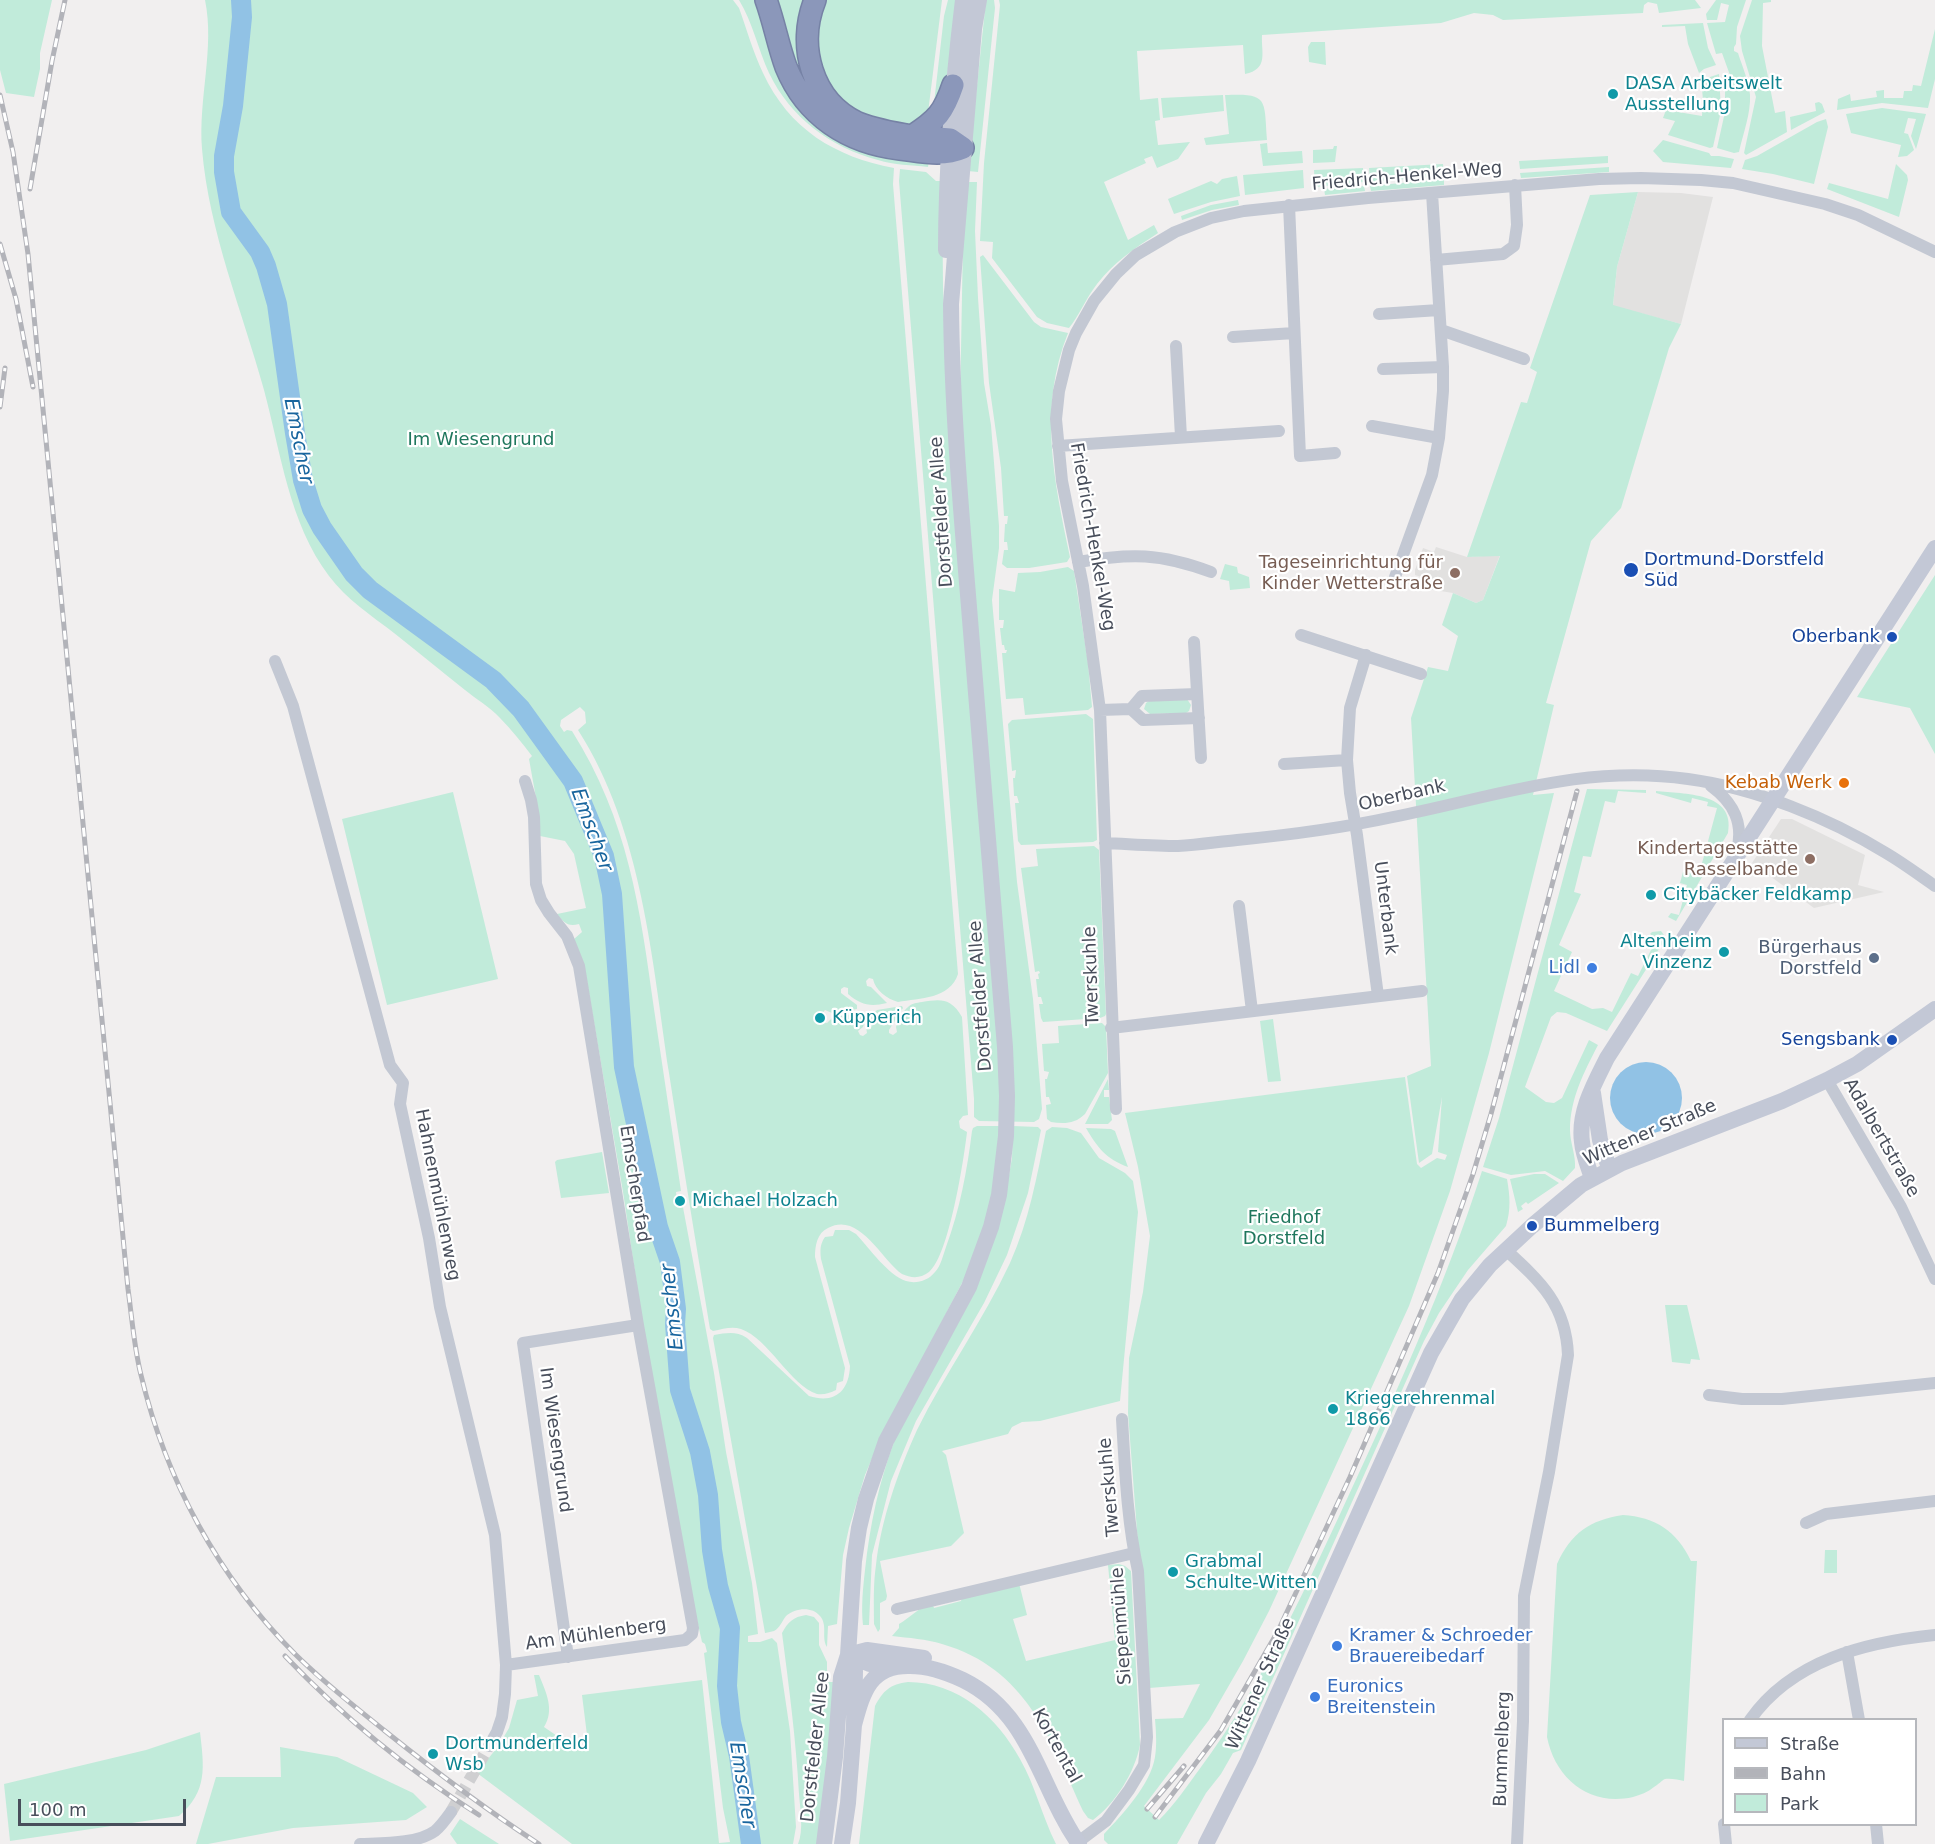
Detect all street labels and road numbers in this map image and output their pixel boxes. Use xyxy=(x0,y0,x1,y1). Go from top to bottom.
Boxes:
street label: Friedrich-Henkel-Weg xyxy=(1311,158,1503,196)
street label: Dorstfelder Allee xyxy=(926,436,958,588)
street label: Friedrich-Henkel-Weg xyxy=(1065,441,1119,633)
street label: Oberbank xyxy=(1357,776,1447,816)
street label: Unterbank xyxy=(1369,860,1401,956)
street label: Dorstfelder Allee xyxy=(965,920,997,1072)
street label: Twerskuhle xyxy=(1079,926,1105,1026)
street label: Adalbertstraße xyxy=(1838,1075,1924,1201)
street label: Wittener Straße xyxy=(1580,1095,1720,1171)
street label: Hahnenmühlenweg xyxy=(410,1107,464,1283)
street label: Emscherpfad xyxy=(614,1124,654,1244)
street label: Im Wiesengrund xyxy=(534,1366,576,1514)
street label: Twerskuhle xyxy=(1095,1437,1125,1537)
street label: Siepenmühle xyxy=(1107,1566,1137,1686)
street label: Am Mühlenberg xyxy=(524,1614,668,1656)
street label: Wittener Straße xyxy=(1222,1615,1300,1753)
street label: Dorstfelder Allee xyxy=(797,1671,835,1823)
street label: Bummelberg xyxy=(1490,1691,1516,1807)
street label: Kortental xyxy=(1027,1705,1085,1787)

